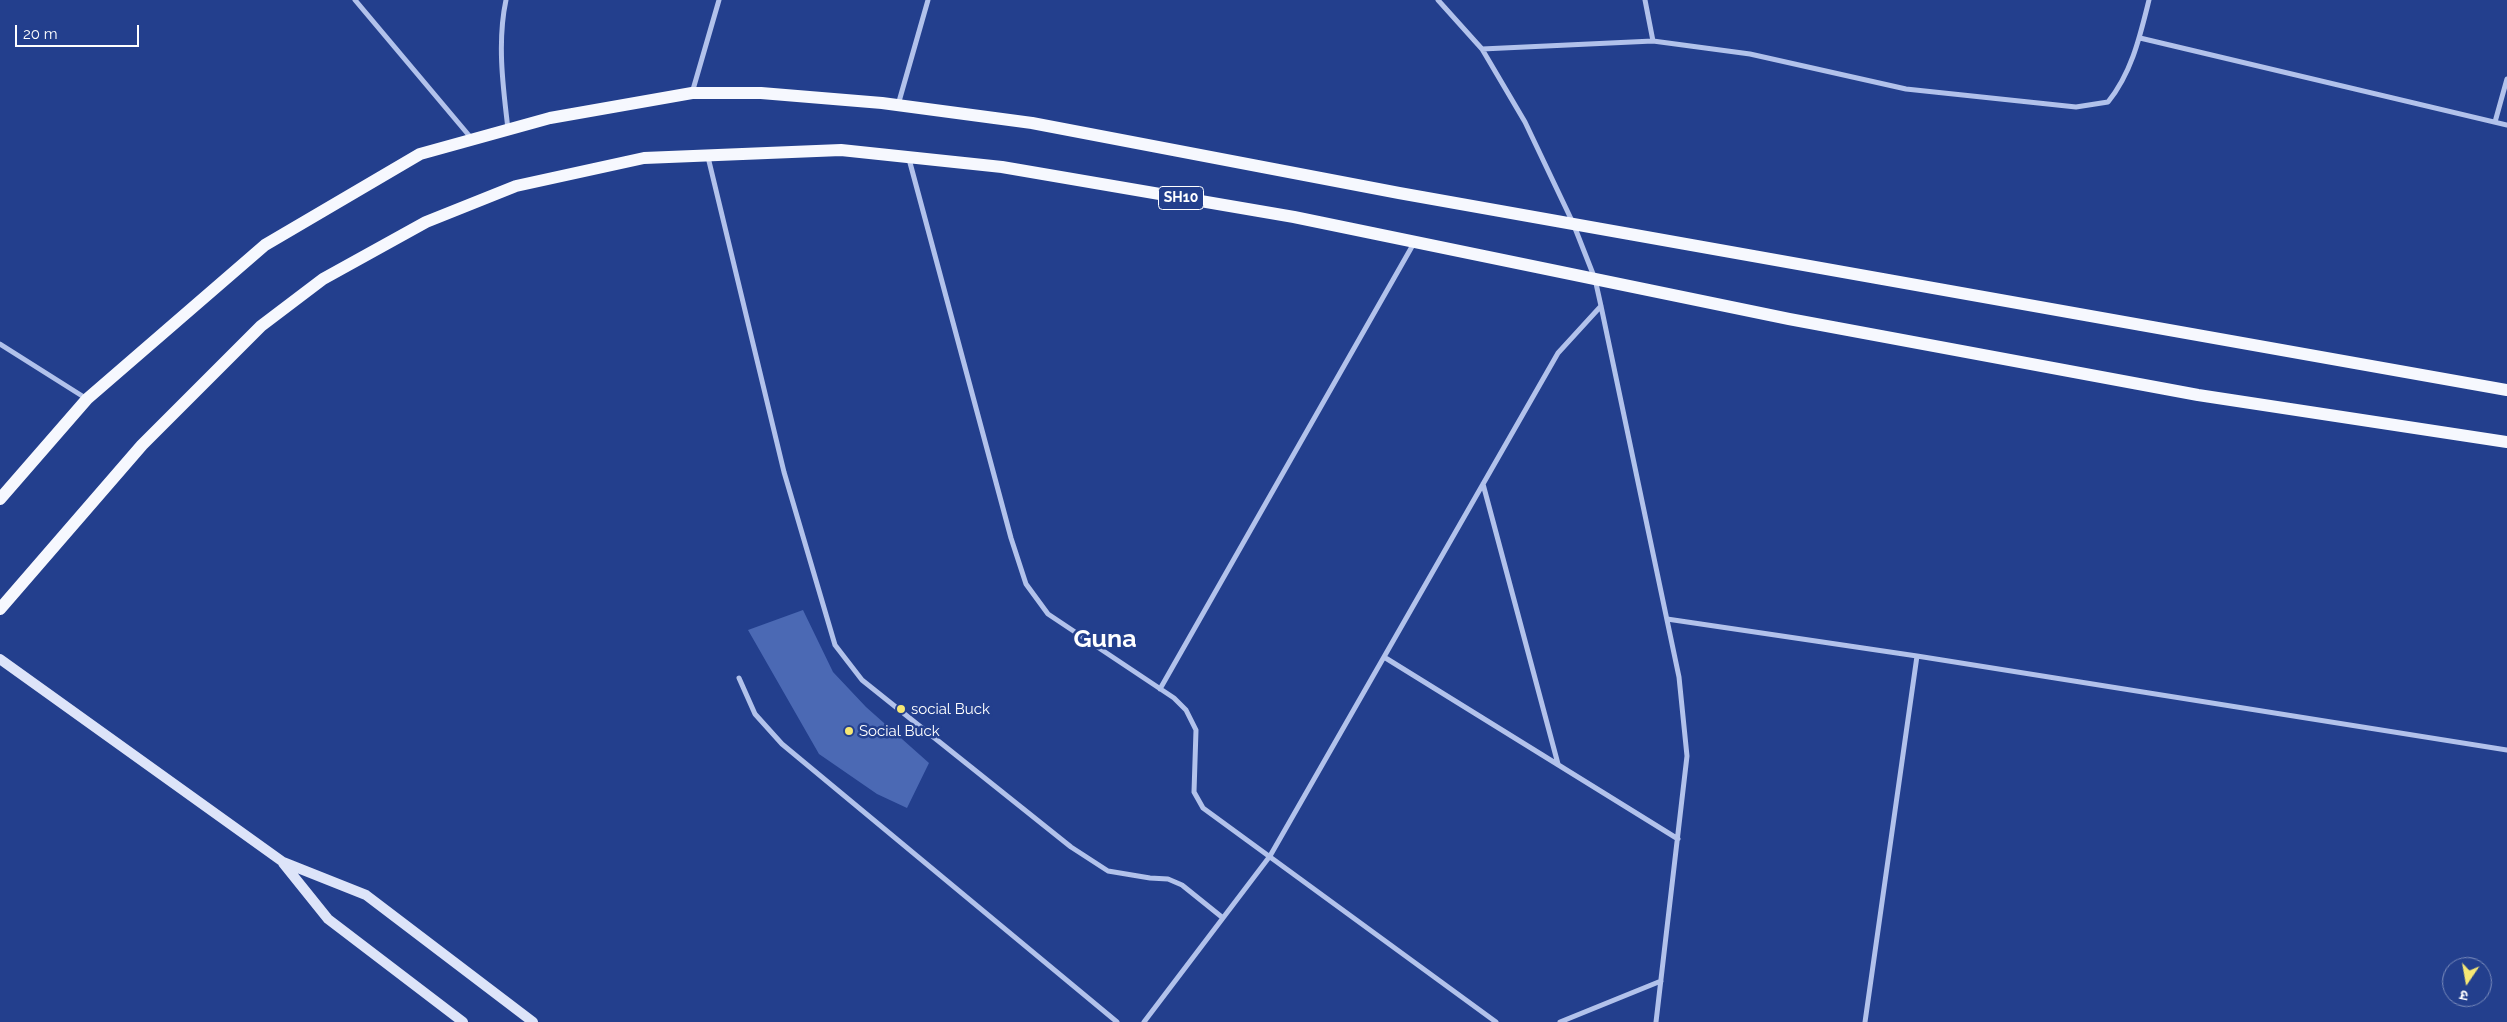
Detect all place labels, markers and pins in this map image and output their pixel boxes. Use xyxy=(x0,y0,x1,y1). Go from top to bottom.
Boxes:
place label: social Buck xyxy=(911,700,990,718)
marker: social Buck xyxy=(895,703,907,715)
place label: Social Buck xyxy=(859,722,940,740)
marker: Social Buck xyxy=(843,725,855,737)

